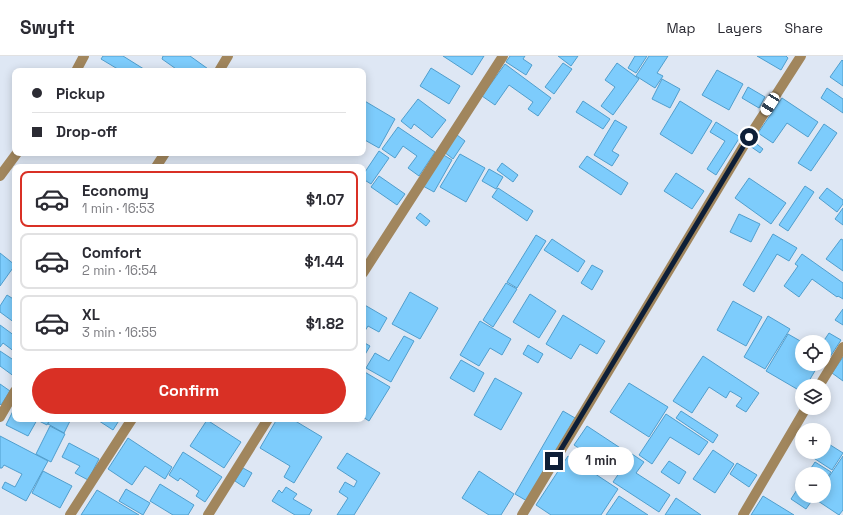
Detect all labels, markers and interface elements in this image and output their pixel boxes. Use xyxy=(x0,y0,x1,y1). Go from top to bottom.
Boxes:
text: Swyft xyxy=(20,15,75,40)
text: Map xyxy=(666,19,696,37)
text: Layers xyxy=(718,19,762,37)
text: Share xyxy=(784,19,823,37)
text: Pickup xyxy=(56,84,105,103)
car xyxy=(759,91,781,117)
text: Drop-off xyxy=(56,122,117,141)
route start xyxy=(740,128,758,146)
icon: car xyxy=(34,181,70,217)
text: Economy xyxy=(82,181,149,200)
text: $1.07 xyxy=(306,190,344,209)
text: 1 min · 16:53 xyxy=(82,200,155,217)
icon: car xyxy=(34,243,70,279)
text: Comfort xyxy=(82,243,142,262)
text: $1.44 xyxy=(305,252,344,271)
text: 2 min · 16:54 xyxy=(82,262,157,279)
icon: car xyxy=(34,305,70,341)
text: XL xyxy=(82,305,100,324)
text: $1.82 xyxy=(306,314,344,333)
text: 3 min · 16:55 xyxy=(82,324,157,341)
map controls xyxy=(795,335,831,503)
button: locate xyxy=(795,335,831,371)
button: Confirm xyxy=(32,368,346,414)
button: layers xyxy=(795,379,831,415)
button: + xyxy=(795,423,831,459)
callout: 1 min xyxy=(568,447,634,475)
route end xyxy=(545,452,563,470)
text: 1 min xyxy=(585,452,617,469)
button: − xyxy=(795,467,831,503)

